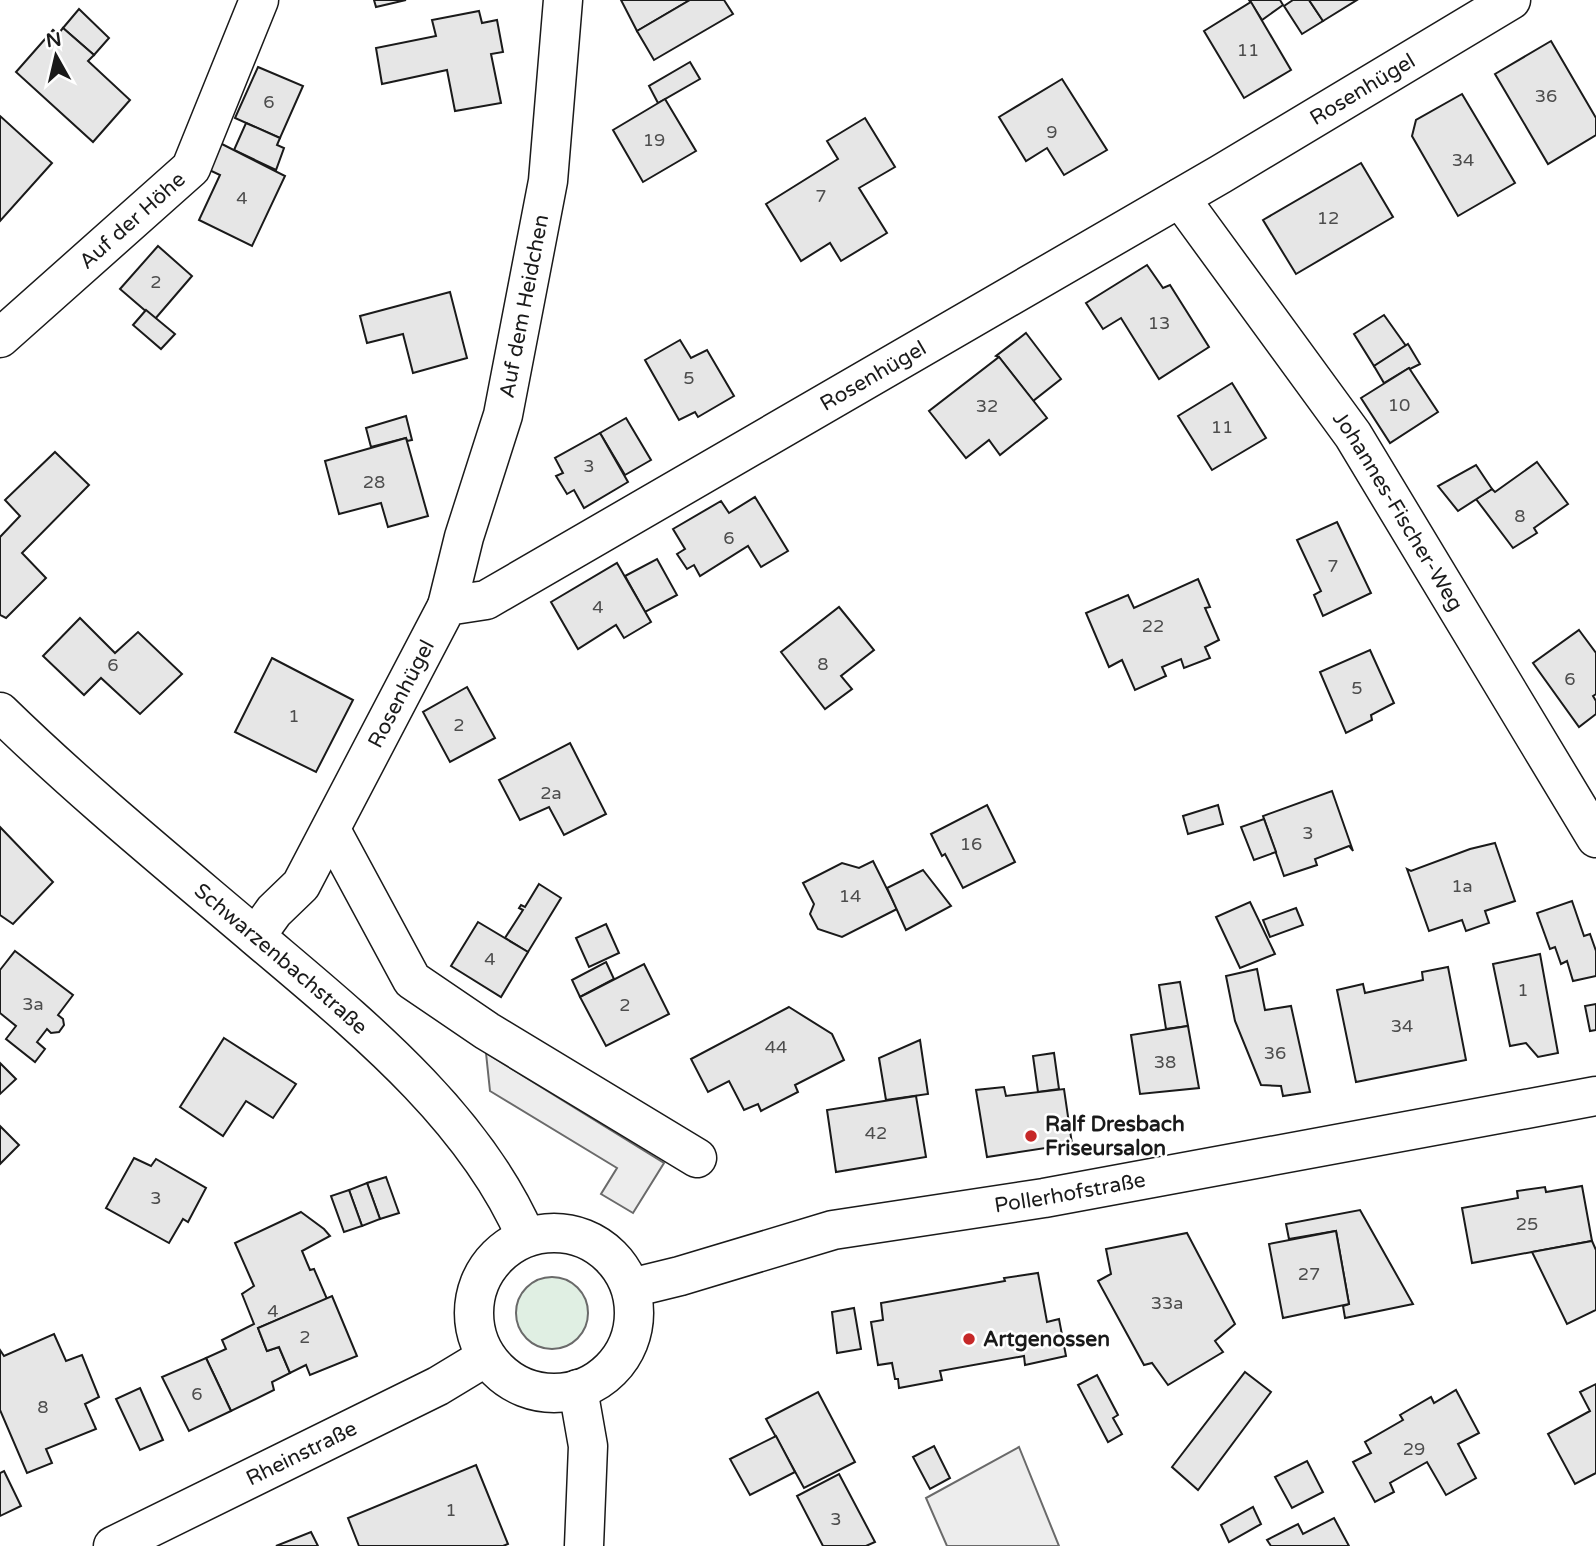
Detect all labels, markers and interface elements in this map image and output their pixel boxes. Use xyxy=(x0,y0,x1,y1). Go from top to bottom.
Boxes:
north arrow xyxy=(21,21,91,91)
text: N xyxy=(45,28,63,52)
house number: 11 xyxy=(1237,39,1259,61)
street label: Rosenhügel xyxy=(1305,48,1420,130)
house number: 36 xyxy=(1535,85,1557,107)
house number: 6 xyxy=(263,91,275,113)
house number: 9 xyxy=(1046,121,1058,143)
house number: 19 xyxy=(643,129,665,151)
house number: 34 xyxy=(1452,149,1474,171)
street label: Auf der Höhe xyxy=(74,167,190,274)
house number: 7 xyxy=(815,185,827,207)
house number: 4 xyxy=(236,187,248,209)
house number: 12 xyxy=(1317,207,1339,229)
street label: Auf dem Heidchen xyxy=(494,212,554,400)
house number: 2 xyxy=(150,271,162,293)
house number: 13 xyxy=(1148,312,1170,334)
street label: Rosenhügel xyxy=(816,335,931,416)
house number: 5 xyxy=(683,367,695,389)
house number: 10 xyxy=(1388,394,1410,416)
house number: 32 xyxy=(976,395,998,417)
street label: Johannes-Fischer-Weg xyxy=(1328,407,1469,615)
house number: 11 xyxy=(1211,416,1233,438)
house number: 3 xyxy=(583,455,595,477)
house number: 28 xyxy=(363,471,385,493)
house number: 8 xyxy=(1514,505,1526,527)
house number: 6 xyxy=(723,527,735,549)
house number: 7 xyxy=(1327,555,1339,577)
house number: 4 xyxy=(592,596,604,618)
house number: 22 xyxy=(1142,615,1164,637)
street label: Rosenhügel xyxy=(362,636,440,752)
house number: 8 xyxy=(817,653,829,675)
house number: 6 xyxy=(107,654,119,676)
house number: 6 xyxy=(1564,668,1576,690)
house number: 5 xyxy=(1351,677,1363,699)
house number: 1 xyxy=(288,705,300,727)
house number: 2 xyxy=(453,714,465,736)
house number: 2a xyxy=(540,782,562,804)
house number: 3 xyxy=(1302,822,1314,844)
house number: 16 xyxy=(960,833,982,855)
house number: 1a xyxy=(1451,875,1473,897)
street label: Schwarzenbachstraße xyxy=(189,878,373,1040)
house number: 14 xyxy=(839,885,861,907)
house number: 4 xyxy=(484,948,496,970)
house number: 1 xyxy=(1517,979,1529,1001)
house number: 3a xyxy=(22,993,44,1015)
house number: 2 xyxy=(619,994,631,1016)
house number: 34 xyxy=(1391,1015,1413,1037)
house number: 44 xyxy=(765,1036,787,1058)
house number: 36 xyxy=(1264,1042,1286,1064)
house number: 38 xyxy=(1154,1051,1176,1073)
place label: Ralf Dresbach Friseursalon xyxy=(1045,1112,1185,1161)
house number: 42 xyxy=(865,1122,887,1144)
marker: Ralf Dresbach Friseursalon xyxy=(1023,1128,1039,1144)
street label: Pollerhofstraße xyxy=(993,1167,1148,1218)
house number: 3 xyxy=(150,1187,162,1209)
house number: 25 xyxy=(1516,1213,1538,1235)
house number: 27 xyxy=(1298,1263,1320,1285)
house number: 33a xyxy=(1151,1292,1183,1314)
house number: 4 xyxy=(267,1300,279,1322)
house number: 2 xyxy=(299,1326,311,1348)
place label: Artgenossen xyxy=(983,1327,1110,1352)
marker: Artgenossen xyxy=(961,1331,977,1347)
house number: 6 xyxy=(191,1383,203,1405)
house number: 8 xyxy=(37,1396,49,1418)
street label: Rheinstraße xyxy=(242,1415,361,1491)
house number: 29 xyxy=(1403,1438,1425,1460)
house number: 1 xyxy=(445,1499,457,1521)
house number: 3 xyxy=(830,1508,842,1530)

